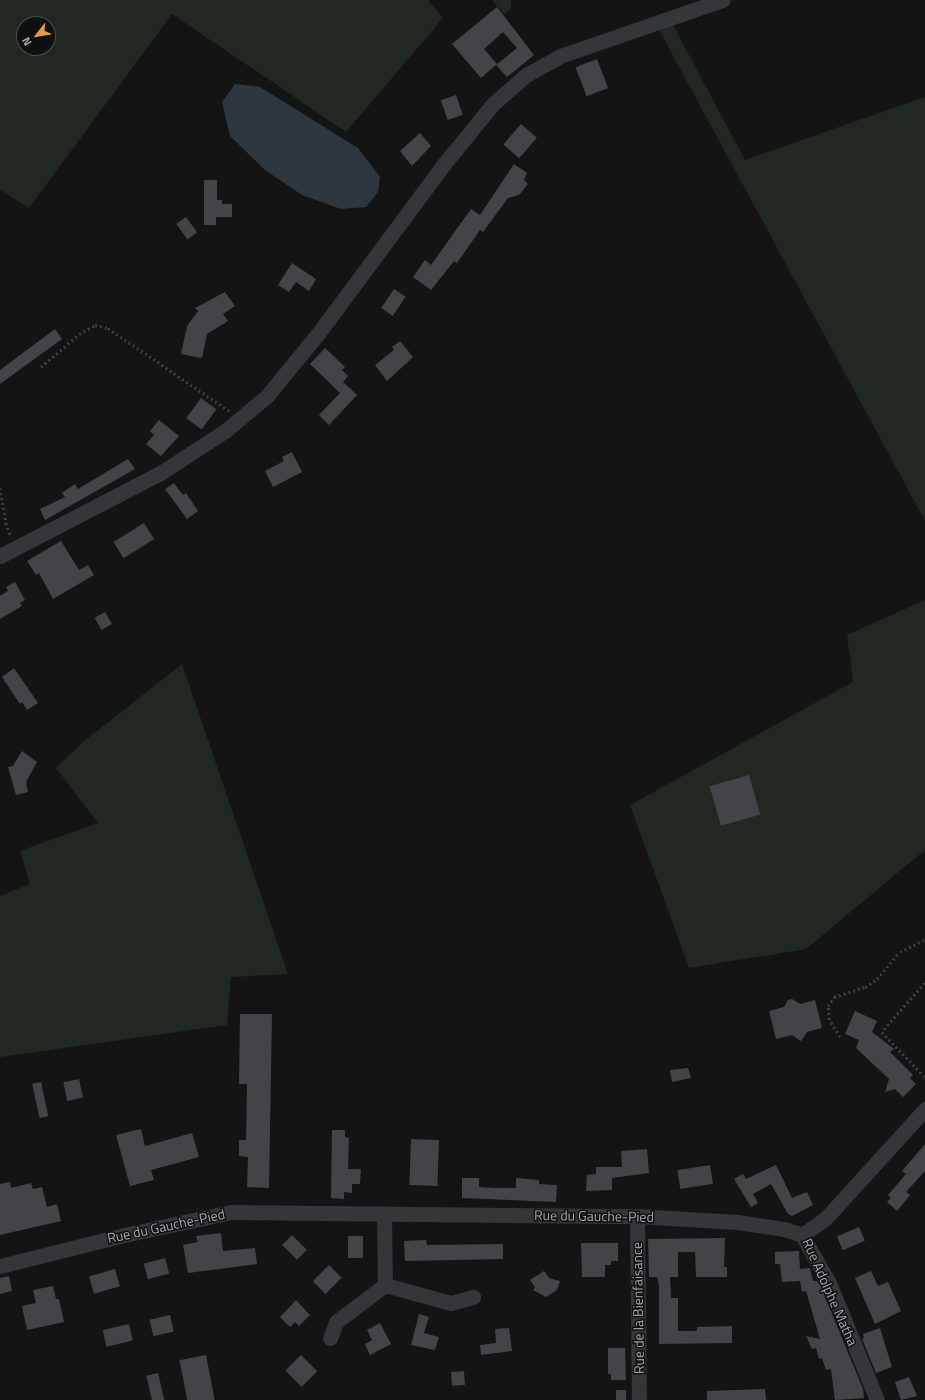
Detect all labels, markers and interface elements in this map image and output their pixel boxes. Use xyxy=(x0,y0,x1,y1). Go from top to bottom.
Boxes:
north arrow xyxy=(16,16,56,56)
text: N xyxy=(18,34,35,49)
street label: Rue du Gauche-Pied xyxy=(106,1205,226,1247)
street label: Rue du Gauche-Pied xyxy=(534,1207,654,1225)
street label: Rue Adolphe Matha xyxy=(799,1236,861,1348)
street label: Rue de la Bienfaisance xyxy=(628,1242,648,1374)

